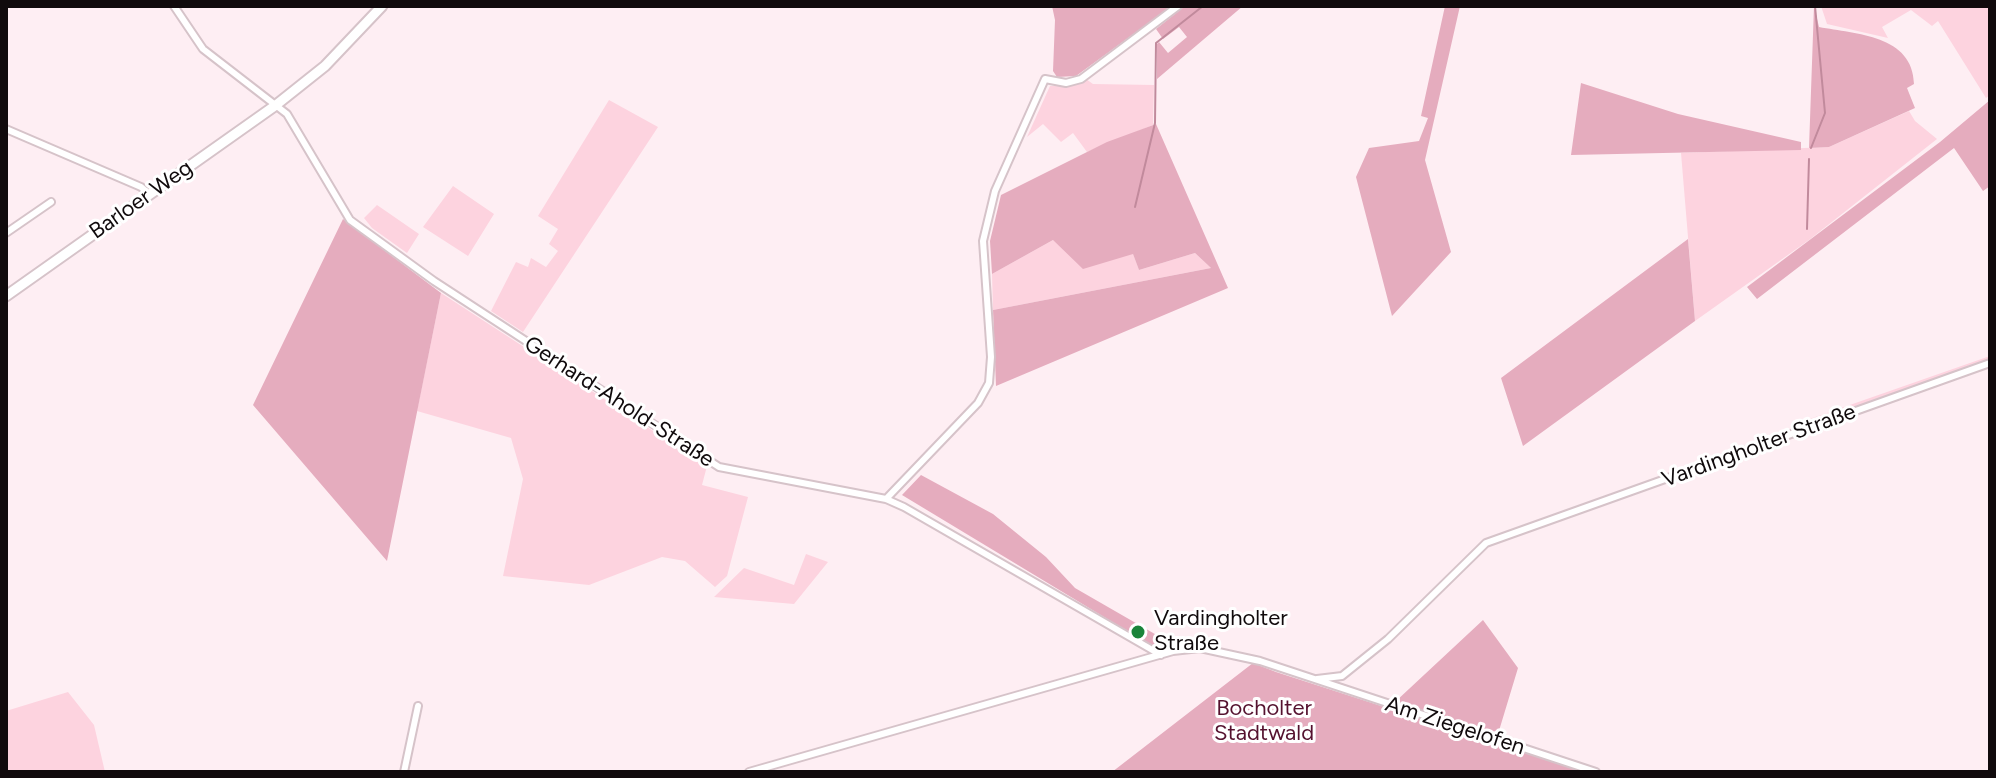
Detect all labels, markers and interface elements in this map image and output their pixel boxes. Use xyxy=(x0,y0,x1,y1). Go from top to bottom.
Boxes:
street label: Barloer Weg xyxy=(84,155,198,245)
street label: Gerhard-Ahold-Straße xyxy=(519,331,719,473)
street label: Vardingholter Straße xyxy=(1659,399,1859,493)
place label: Vardingholter Straße xyxy=(1154,606,1288,658)
marker: Vardingholter Straße xyxy=(1129,623,1147,641)
street label: Am Ziegelofen xyxy=(1382,691,1528,761)
park label: Bocholter Stadtwald xyxy=(1214,696,1314,748)

